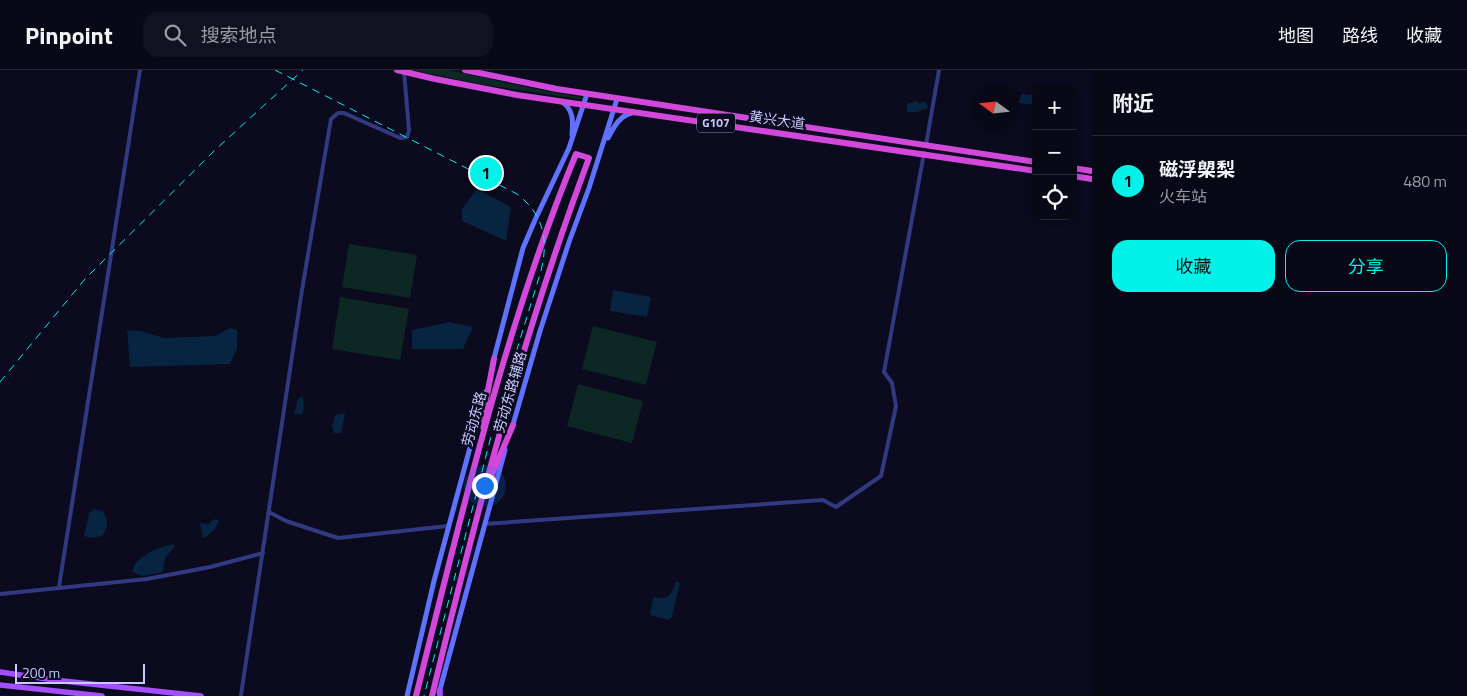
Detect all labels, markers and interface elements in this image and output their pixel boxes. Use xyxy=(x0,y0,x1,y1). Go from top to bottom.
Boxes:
search box xyxy=(143,12,493,57)
text: Pinpoint xyxy=(25,17,113,53)
text: 搜索地点 xyxy=(201,20,277,49)
icon: search xyxy=(161,21,189,49)
text: 地图 xyxy=(1278,22,1314,49)
text: 路线 xyxy=(1342,22,1378,49)
text: 收藏 xyxy=(1406,22,1442,49)
north arrow xyxy=(972,85,1017,130)
map controls xyxy=(1032,85,1077,220)
button: + xyxy=(1032,85,1077,130)
text: 附近 xyxy=(1112,87,1154,119)
street label: 黄兴大道 xyxy=(748,105,806,134)
road number: G107 xyxy=(697,114,735,132)
button: − xyxy=(1032,130,1077,175)
pin: 1 xyxy=(470,154,502,192)
text: 磁浮㮾梨 xyxy=(1159,154,1235,183)
text: 1 xyxy=(1124,169,1132,193)
text: 480 m xyxy=(1403,169,1447,193)
button: locate xyxy=(1032,175,1077,220)
text: 火车站 xyxy=(1159,184,1207,208)
button: 收藏 xyxy=(1112,240,1275,292)
button: 分享 xyxy=(1285,240,1447,292)
street label: 劳动东路辅路 xyxy=(488,349,531,435)
street label: 劳动东路 xyxy=(456,389,491,449)
your location xyxy=(472,473,498,499)
scale bar xyxy=(15,661,145,684)
text: 200 m xyxy=(22,662,60,683)

